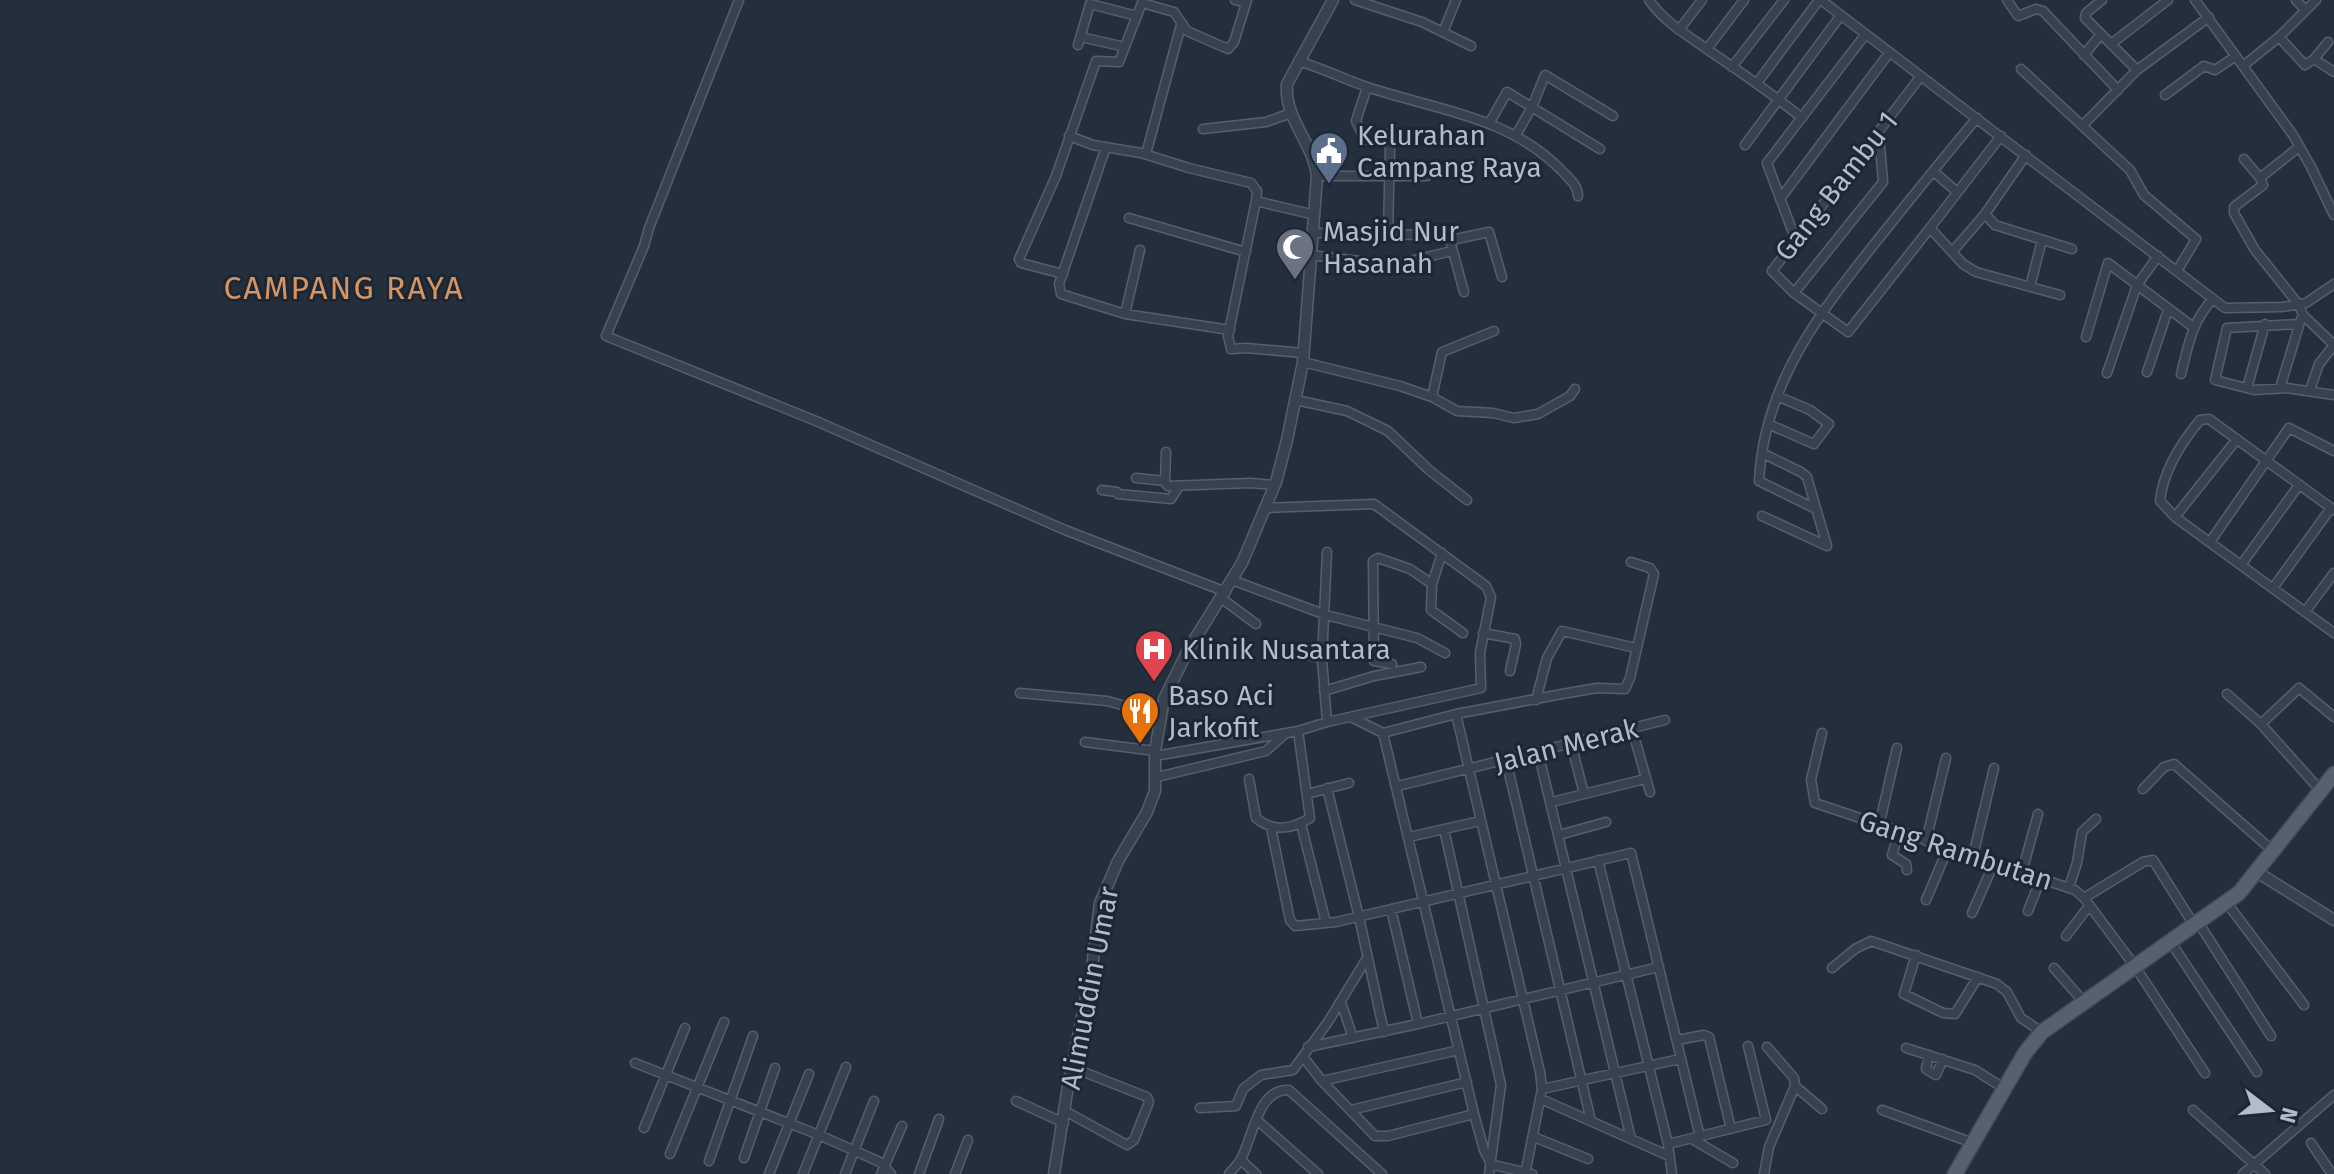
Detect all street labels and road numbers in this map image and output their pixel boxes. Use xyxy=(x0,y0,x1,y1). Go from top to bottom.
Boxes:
street label: Gang Bambu 1 xyxy=(1768,105,1905,267)
street label: Jalan Merak xyxy=(1491,712,1642,779)
street label: Gang Rambutan xyxy=(1855,804,2057,897)
street label: Alimuddin Umar xyxy=(1054,884,1125,1092)

